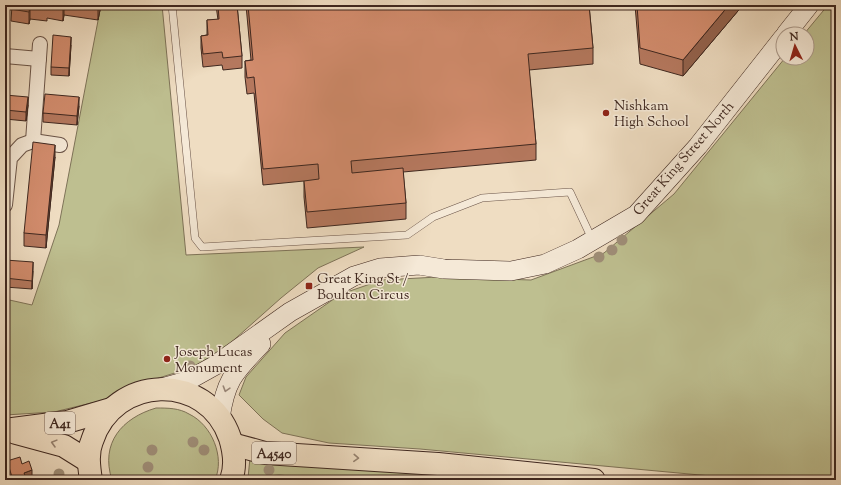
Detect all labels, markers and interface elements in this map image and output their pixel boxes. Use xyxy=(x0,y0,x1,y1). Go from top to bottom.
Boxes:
north arrow xyxy=(775,26,815,66)
text: N xyxy=(788,29,800,45)
place label: Nishkam High School xyxy=(614,97,689,133)
street label: Great King Street North xyxy=(629,98,740,221)
marker: Nishkam High School xyxy=(601,108,611,118)
place label: Great King St / Boulton Circus xyxy=(317,270,409,306)
marker: Great King St / Boulton Circus xyxy=(304,281,314,291)
place label: Joseph Lucas Monument xyxy=(174,343,252,379)
marker: Joseph Lucas Monument xyxy=(162,354,172,364)
one-way arrow xyxy=(222,385,231,392)
road number: A41 xyxy=(45,412,75,434)
one-way arrow xyxy=(51,439,58,448)
road number: A4540 xyxy=(252,442,296,464)
one-way arrow xyxy=(353,454,359,463)

